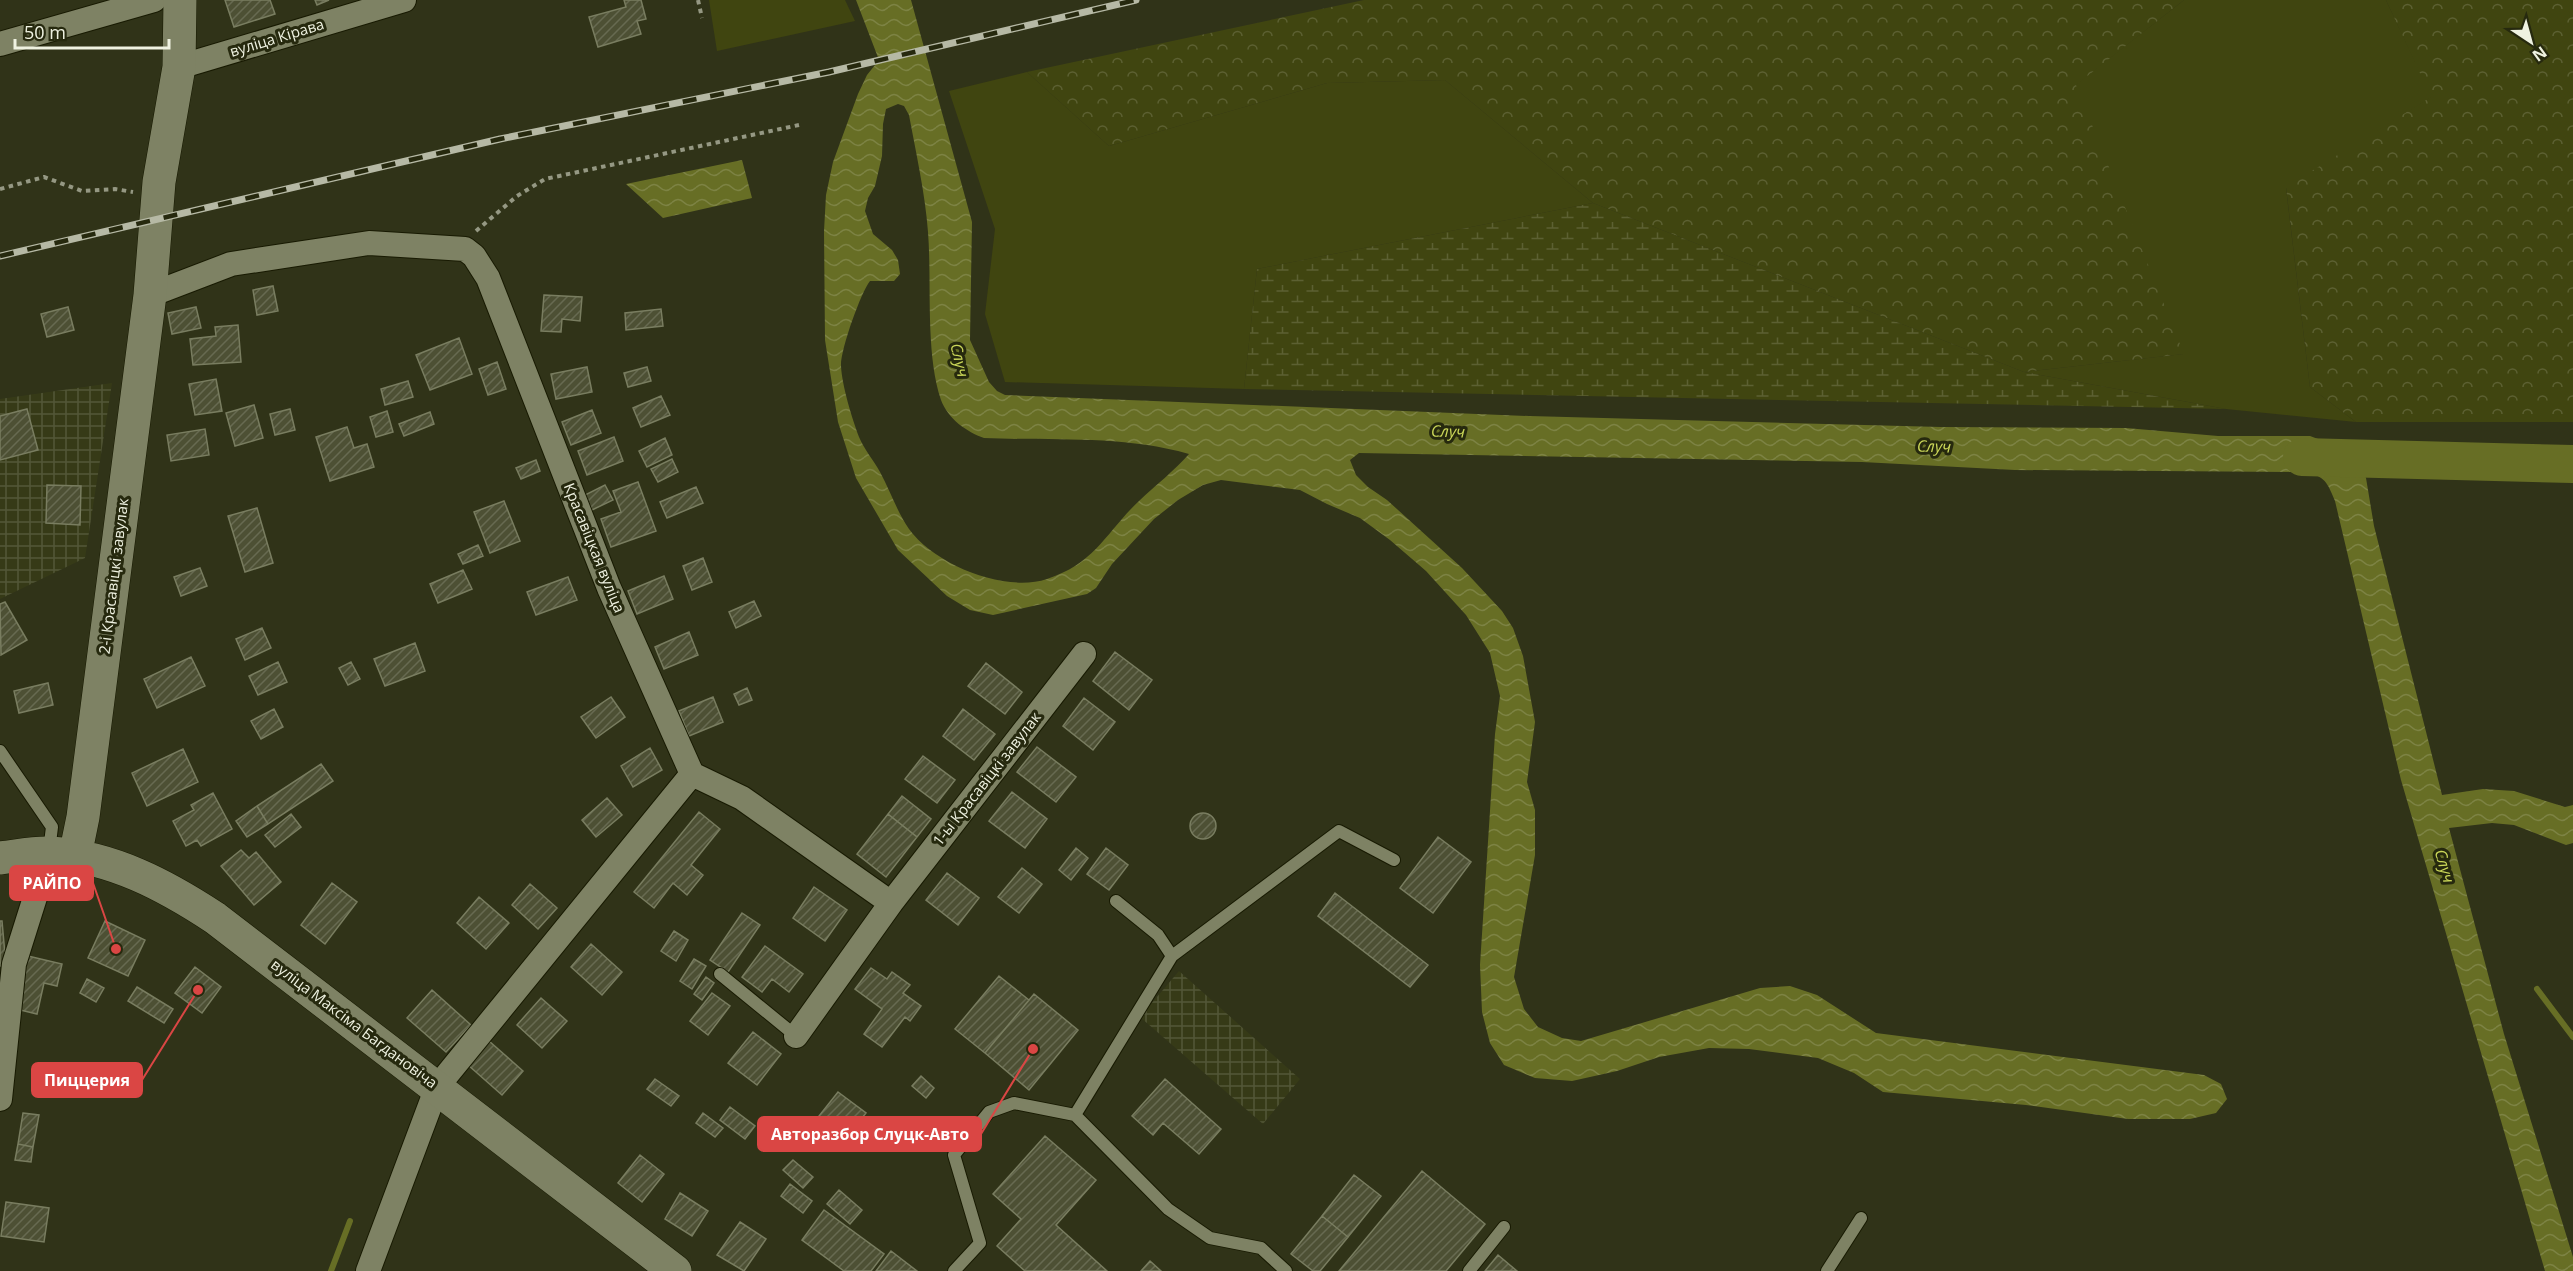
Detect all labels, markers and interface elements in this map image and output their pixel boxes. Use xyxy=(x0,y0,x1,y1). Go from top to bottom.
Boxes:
scale bar xyxy=(15,12,170,50)
north arrow xyxy=(2501,12,2561,72)
street label: вуліца Кірава xyxy=(227,13,326,61)
text: 50 m xyxy=(24,20,66,44)
text: N xyxy=(2528,41,2552,67)
water label: Случ xyxy=(945,341,975,379)
water label: Случ xyxy=(1430,419,1466,443)
water label: Случ xyxy=(1916,434,1952,458)
street label: Красавіцкая вуліца xyxy=(560,480,630,616)
street label: 2-і Красавіцкі завулак xyxy=(94,497,133,655)
street label: 1-ы Красавіцкі завулак xyxy=(928,707,1045,849)
water label: Случ xyxy=(2430,846,2460,886)
callout: РАЙПО xyxy=(10,866,93,900)
text: РАЙПО xyxy=(23,872,81,894)
street label: вуліца Максіма Багдановіча xyxy=(267,954,442,1092)
callout: Пиццерия xyxy=(32,1063,142,1097)
text: Пиццерия xyxy=(44,1069,130,1091)
callout: Авторазбор Слуцк-Авто xyxy=(758,1117,981,1151)
text: Авторазбор Слуцк-Авто xyxy=(771,1123,969,1145)

